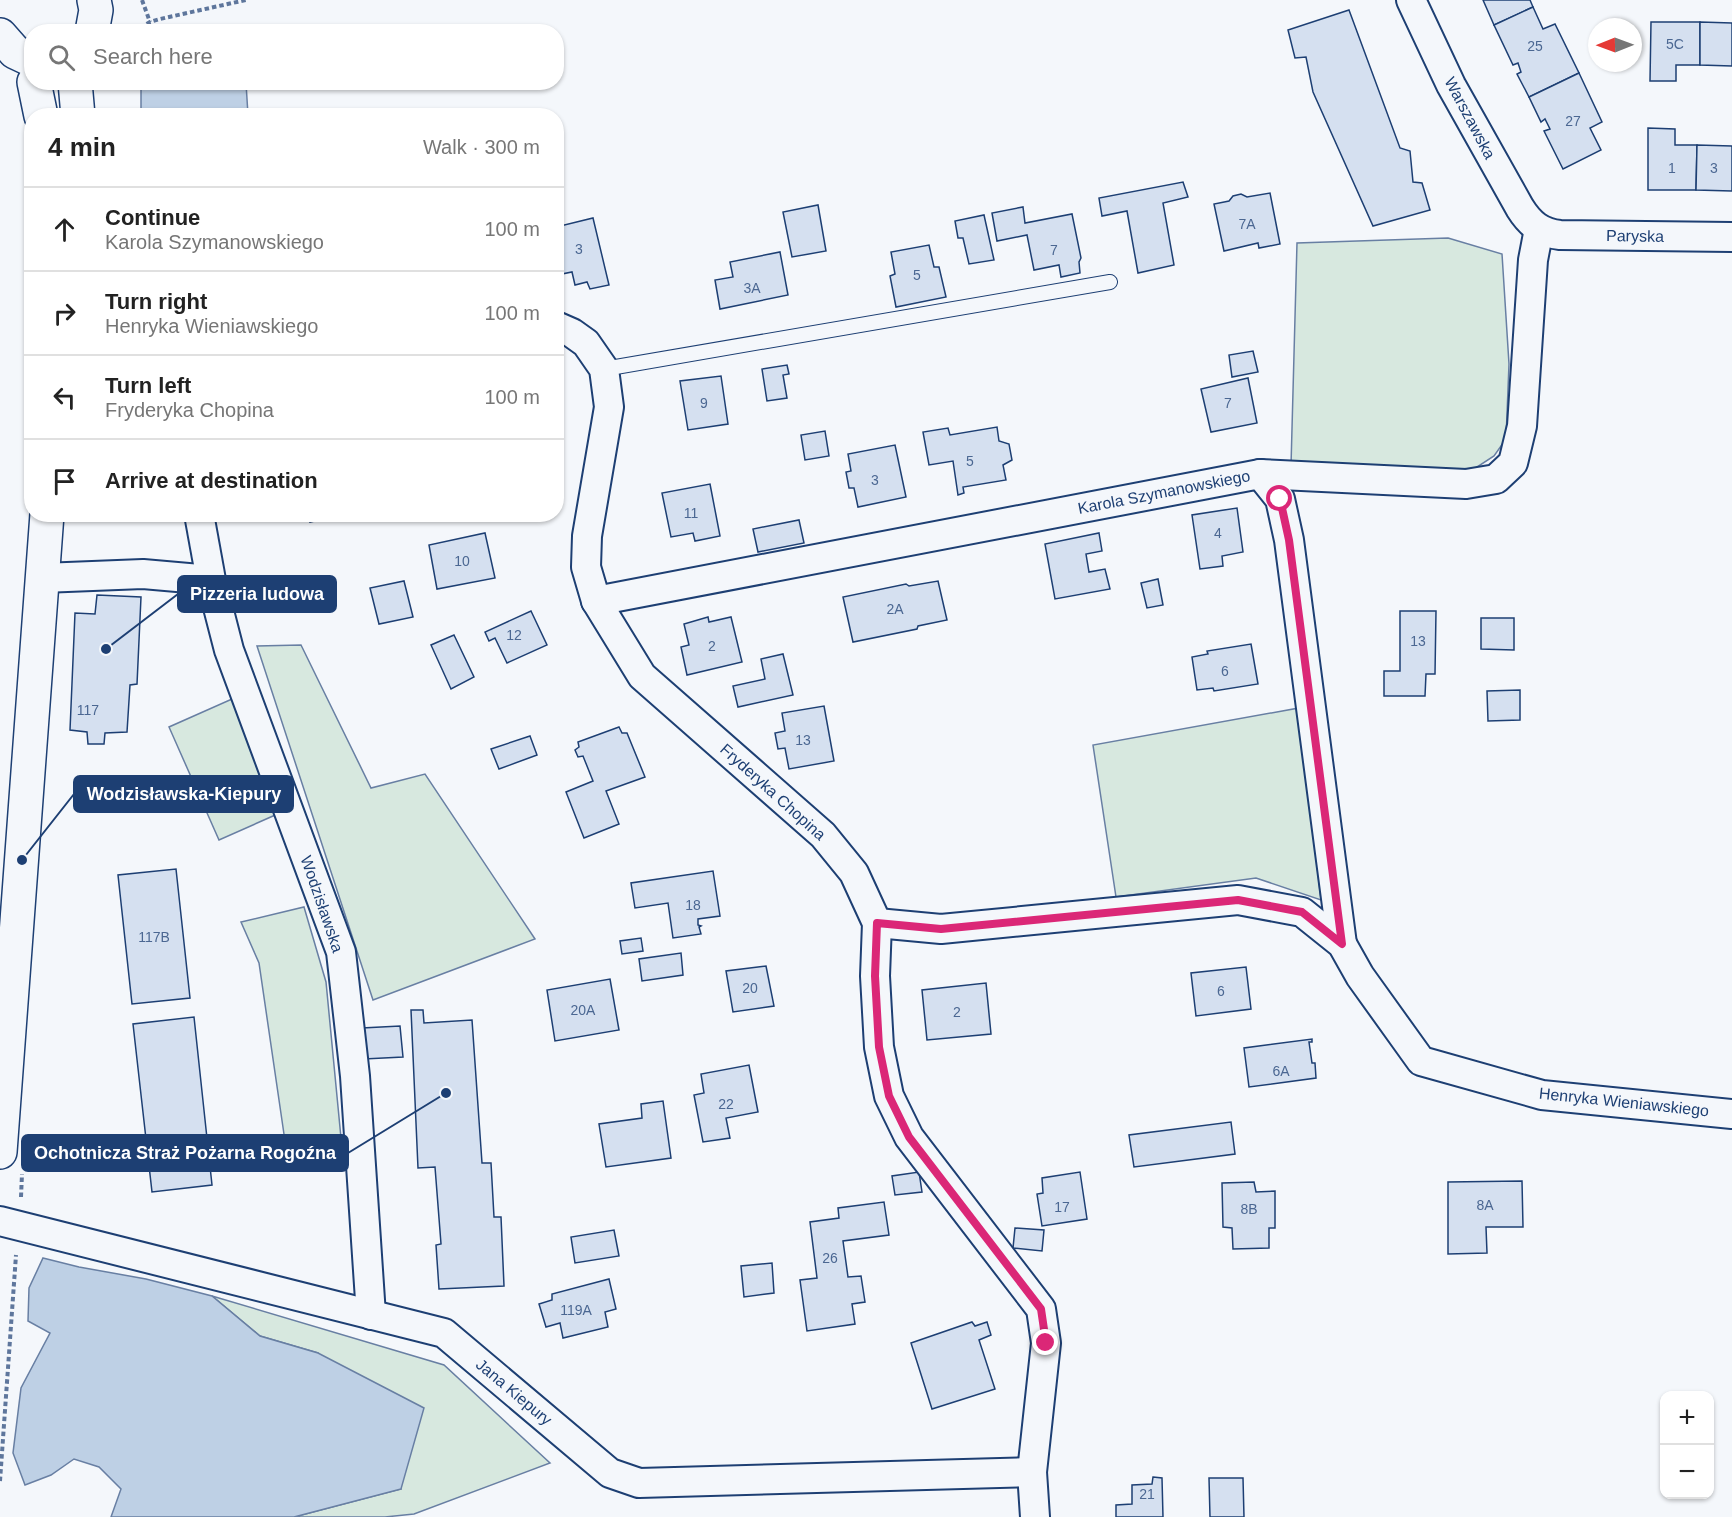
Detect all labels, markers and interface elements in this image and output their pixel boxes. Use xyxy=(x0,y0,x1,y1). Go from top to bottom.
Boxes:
north arrow xyxy=(1588,18,1642,72)
search box xyxy=(24,24,564,90)
house number: 5C xyxy=(1666,36,1684,52)
house number: 25 xyxy=(1527,38,1543,54)
icon: search xyxy=(45,41,78,74)
text: Search here xyxy=(93,44,213,69)
street label: Warszawska xyxy=(1441,74,1499,162)
house number: 27 xyxy=(1565,113,1581,129)
text: 4 min xyxy=(48,132,116,162)
text: Walk · 300 m xyxy=(423,136,540,158)
house number: 1 xyxy=(1668,160,1676,176)
house number: 3 xyxy=(1710,160,1718,176)
text: Continue xyxy=(105,205,200,230)
icon: ahead xyxy=(48,213,81,246)
house number: 7A xyxy=(1238,216,1256,232)
text: 100 m xyxy=(484,218,540,240)
street label: Paryska xyxy=(1606,227,1664,245)
text: Karola Szymanowskiego xyxy=(105,231,324,253)
house number: 3 xyxy=(575,241,583,257)
house number: 7 xyxy=(1050,242,1058,258)
house number: 5 xyxy=(913,267,921,283)
house number: 3A xyxy=(743,280,761,296)
text: Turn right xyxy=(105,289,207,314)
icon: right xyxy=(48,297,81,330)
text: 100 m xyxy=(484,302,540,324)
text: Henryka Wieniawskiego xyxy=(105,315,318,337)
text: Turn left xyxy=(105,373,191,398)
icon: left xyxy=(48,381,81,414)
text: 100 m xyxy=(484,386,540,408)
house number: 9 xyxy=(700,395,708,411)
house number: 7 xyxy=(1224,395,1232,411)
text: Fryderyka Chopina xyxy=(105,399,274,421)
house number: 5 xyxy=(966,453,974,469)
icon: arrive xyxy=(48,465,81,498)
street label: Karola Szymanowskiego xyxy=(1076,467,1252,517)
text: Arrive at destination xyxy=(105,468,318,493)
house number: 3 xyxy=(871,472,879,488)
route start xyxy=(1266,485,1292,511)
house number: 11 xyxy=(684,505,698,521)
house number: 4 xyxy=(1214,525,1222,541)
house number: 10 xyxy=(454,553,470,569)
callout: Pizzeria ludowa xyxy=(178,576,336,612)
text: Pizzeria ludowa xyxy=(190,584,325,604)
house number: 2A xyxy=(886,601,904,617)
house number: 12 xyxy=(506,627,522,643)
house number: 13 xyxy=(1410,633,1426,649)
house number: 2 xyxy=(708,638,716,654)
house number: 6 xyxy=(1221,663,1229,679)
house number: 117 xyxy=(77,702,99,718)
house number: 13 xyxy=(795,732,811,748)
street label: Fryderyka Chopina xyxy=(717,740,829,844)
callout: Wodzisławska-Kiepury xyxy=(74,776,293,812)
text: Wodzisławska-Kiepury xyxy=(87,784,281,804)
street label: Wodzisławska xyxy=(298,853,347,955)
house number: 18 xyxy=(685,897,701,913)
house number: 117B xyxy=(138,929,170,945)
house number: 20 xyxy=(742,980,758,996)
house number: 6 xyxy=(1217,983,1225,999)
house number: 20A xyxy=(571,1002,596,1018)
house number: 2 xyxy=(953,1004,961,1020)
house number: 6A xyxy=(1272,1063,1290,1079)
street label: Henryka Wieniawskiego xyxy=(1538,1085,1710,1119)
house number: 22 xyxy=(718,1096,734,1112)
callout: Ochotnicza Straż Pożarna Rogoźna xyxy=(22,1135,348,1171)
text: Ochotnicza Straż Pożarna Rogoźna xyxy=(34,1143,337,1163)
house number: 8A xyxy=(1476,1197,1494,1213)
house number: 17 xyxy=(1054,1199,1070,1215)
house number: 8B xyxy=(1240,1201,1258,1217)
house number: 26 xyxy=(822,1250,838,1266)
house number: 119A xyxy=(560,1302,592,1318)
route end xyxy=(1032,1329,1058,1355)
street label: Jana Kiepury xyxy=(473,1355,555,1429)
map controls xyxy=(1660,1391,1714,1499)
button: + xyxy=(1660,1391,1714,1445)
button: − xyxy=(1660,1445,1714,1499)
house number: 21 xyxy=(1139,1486,1155,1502)

